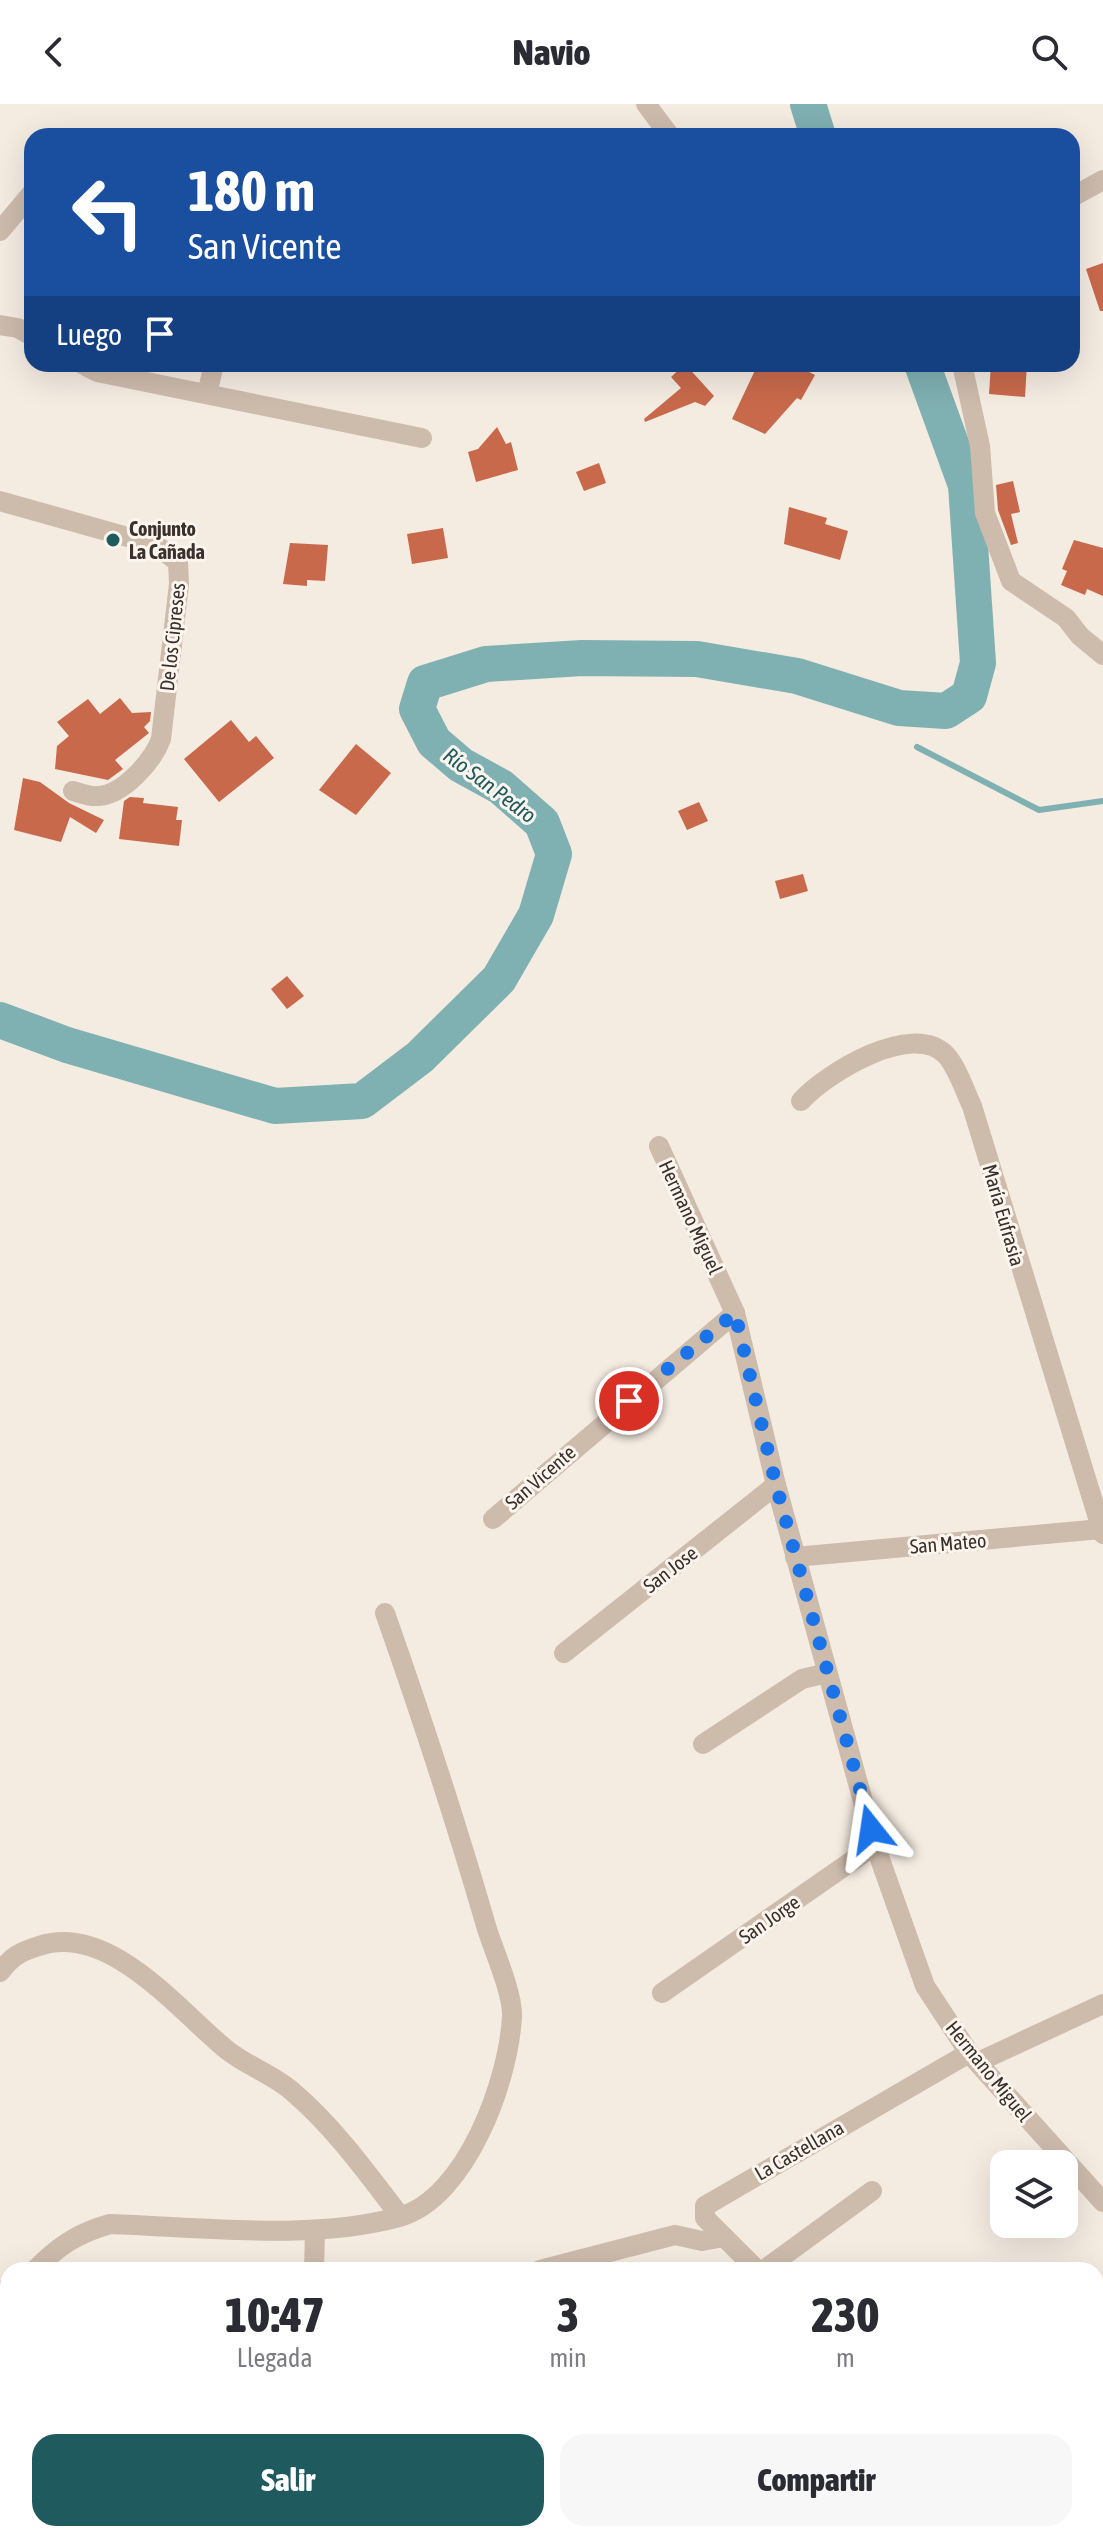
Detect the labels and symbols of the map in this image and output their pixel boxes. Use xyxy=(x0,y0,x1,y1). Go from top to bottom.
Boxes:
place label: Conjunto La Cañada xyxy=(129,517,205,563)
marker: Conjunto La Cañada xyxy=(104,531,122,549)
street label: De los Cipreses xyxy=(155,582,189,692)
water label: Río San Pedro xyxy=(439,742,541,828)
street label: Hermano Miguel xyxy=(655,1157,728,1278)
street label: María Eufrasia xyxy=(979,1162,1029,1268)
pin xyxy=(595,1367,663,1435)
street label: San Vicente xyxy=(500,1440,580,1514)
street label: San Mateo xyxy=(909,1528,987,1558)
street label: San Jose xyxy=(638,1541,702,1597)
position arrow xyxy=(829,1787,913,1871)
street label: San Jorge xyxy=(734,1890,804,1948)
street label: Hermano Miguel xyxy=(941,2016,1037,2126)
street label: La Castellana xyxy=(751,2115,847,2185)

